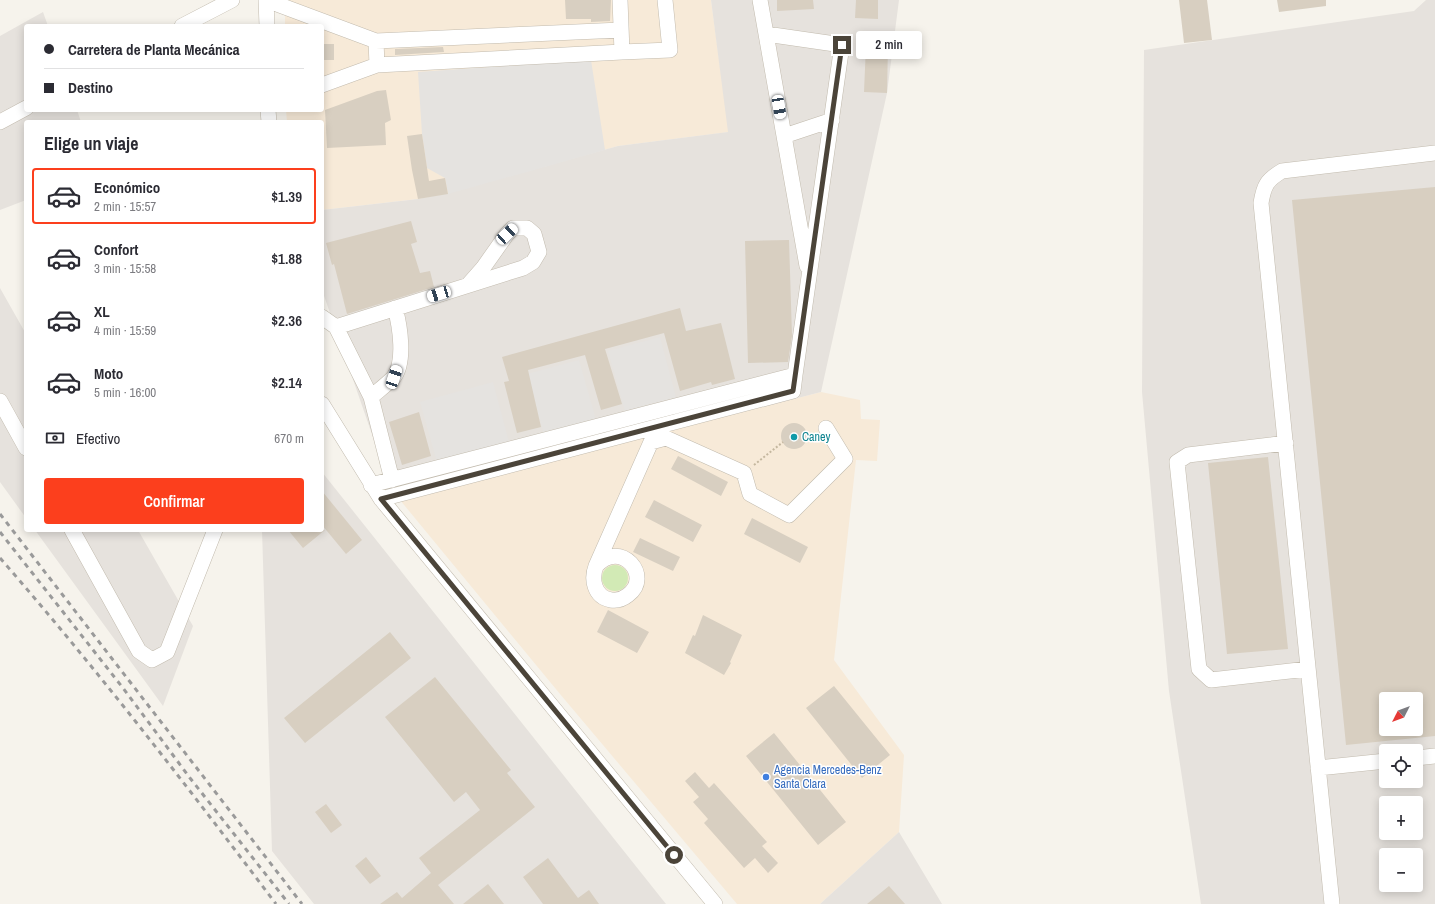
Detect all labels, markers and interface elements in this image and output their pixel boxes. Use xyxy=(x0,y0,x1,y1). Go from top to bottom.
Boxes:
callout: 2 min xyxy=(856,31,922,59)
route end xyxy=(833,36,851,54)
text: 2 min xyxy=(875,36,903,53)
text: Carretera de Planta Mecánica xyxy=(68,39,240,60)
text: Destino xyxy=(68,77,113,98)
car xyxy=(771,94,787,120)
text: Elige un viaje xyxy=(44,131,138,156)
text: Económico xyxy=(94,177,160,198)
icon: car xyxy=(46,178,82,214)
text: $1.39 xyxy=(271,186,302,207)
text: 2 min · 15:57 xyxy=(94,198,156,215)
car xyxy=(494,221,520,247)
text: Confort xyxy=(94,239,138,260)
icon: car xyxy=(46,240,82,276)
text: $1.88 xyxy=(271,248,302,269)
text: 3 min · 15:58 xyxy=(94,260,156,277)
car xyxy=(426,285,452,303)
text: XL xyxy=(94,301,110,322)
icon: car xyxy=(46,302,82,338)
text: $2.36 xyxy=(271,310,302,331)
text: 4 min · 15:59 xyxy=(94,322,156,339)
text: Moto xyxy=(94,363,123,384)
icon: car xyxy=(46,364,82,400)
car xyxy=(385,364,403,390)
text: $2.14 xyxy=(271,372,302,393)
text: 5 min · 16:00 xyxy=(94,384,156,401)
icon: cash xyxy=(44,427,66,449)
text: Efectivo xyxy=(76,428,120,449)
place label: Caney xyxy=(802,429,831,445)
text: 670 m xyxy=(274,430,304,447)
marker: Caney xyxy=(789,432,799,442)
button: Confirmar xyxy=(44,478,304,524)
north arrow xyxy=(1379,692,1423,736)
map controls xyxy=(1379,692,1423,892)
button: locate xyxy=(1379,744,1423,788)
place label: Agencia Mercedes-Benz Santa Clara xyxy=(773,762,882,792)
marker: Agencia Mercedes-Benz Santa Clara xyxy=(761,772,771,782)
button: + xyxy=(1379,796,1423,840)
route start xyxy=(665,846,683,864)
button: − xyxy=(1379,848,1423,892)

